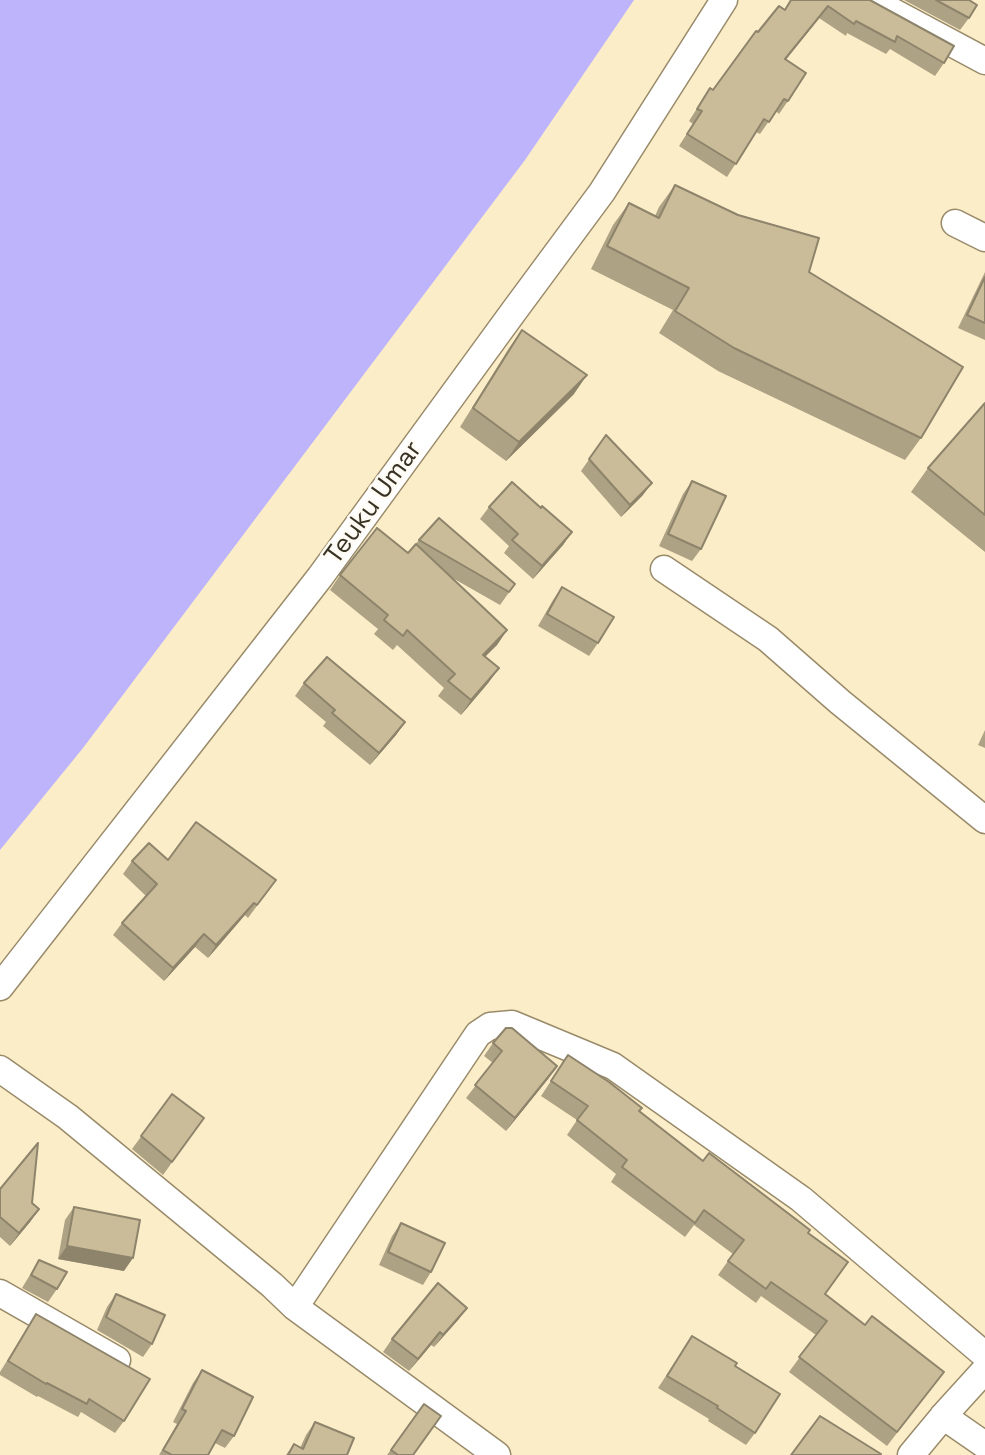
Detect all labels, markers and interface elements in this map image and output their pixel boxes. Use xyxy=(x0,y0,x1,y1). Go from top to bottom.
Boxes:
street label: Teuku Umar xyxy=(319,435,429,571)

